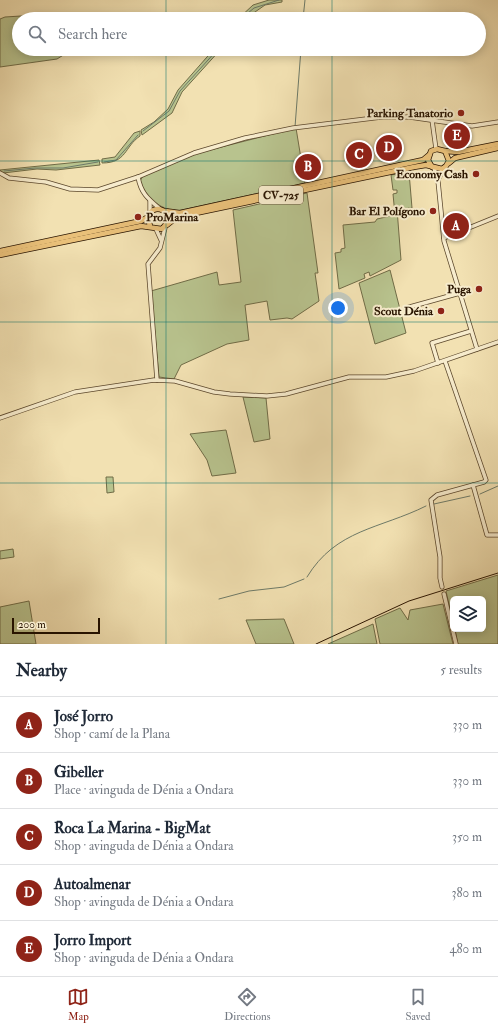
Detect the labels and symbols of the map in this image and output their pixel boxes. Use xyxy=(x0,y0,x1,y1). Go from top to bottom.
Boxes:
place label: Parking Tanatorio xyxy=(367,106,453,121)
marker: Parking Tanatorio xyxy=(456,108,466,118)
pin: E xyxy=(444,121,470,151)
pin: D xyxy=(376,133,402,163)
pin: C xyxy=(346,140,372,170)
pin: B xyxy=(295,152,321,182)
place label: Economy Cash xyxy=(396,167,469,182)
marker: Economy Cash xyxy=(471,169,481,179)
road number: CV-725 xyxy=(259,186,303,204)
place label: Bar El Polígono xyxy=(349,204,425,219)
marker: Bar El Polígono xyxy=(428,206,438,216)
place label: ProMarina xyxy=(146,210,199,225)
pin: A xyxy=(443,211,469,241)
marker: ProMarina xyxy=(133,212,143,222)
place label: Puga xyxy=(447,282,472,297)
marker: Puga xyxy=(474,284,484,294)
your location xyxy=(328,298,348,318)
place label: Scout Dénia xyxy=(374,304,434,319)
marker: Scout Dénia xyxy=(436,306,446,316)
scale bar xyxy=(12,616,100,635)

